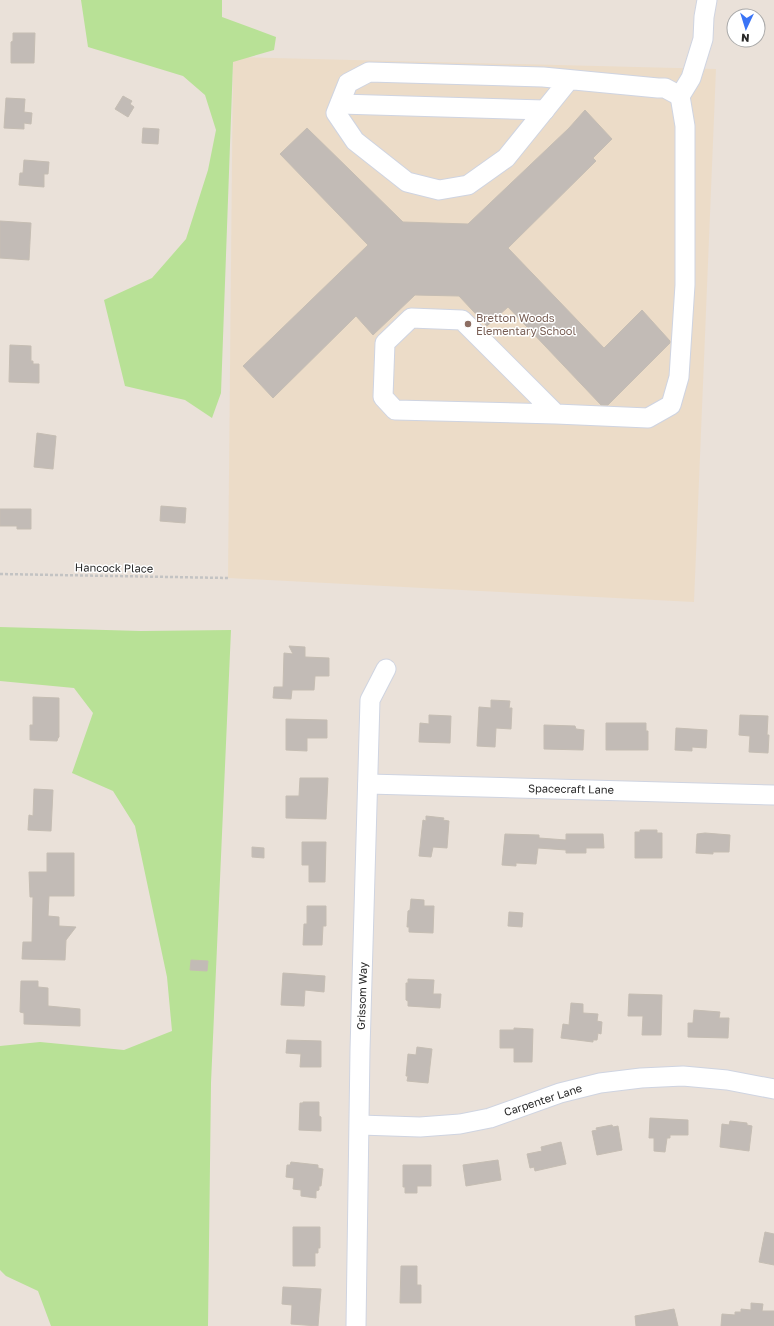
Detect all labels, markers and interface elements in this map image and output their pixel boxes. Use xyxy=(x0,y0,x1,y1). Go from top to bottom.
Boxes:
north arrow xyxy=(726,8,766,48)
text: N xyxy=(741,32,750,45)
place label: Bretton Woods Elementary School xyxy=(476,311,576,337)
marker: Bretton Woods Elementary School xyxy=(463,319,473,329)
street label: Hancock Place xyxy=(75,560,153,575)
street label: Spacecraft Lane xyxy=(528,781,614,796)
street label: Grissom Way xyxy=(354,962,369,1030)
street label: Carpenter Lane xyxy=(502,1081,584,1118)

